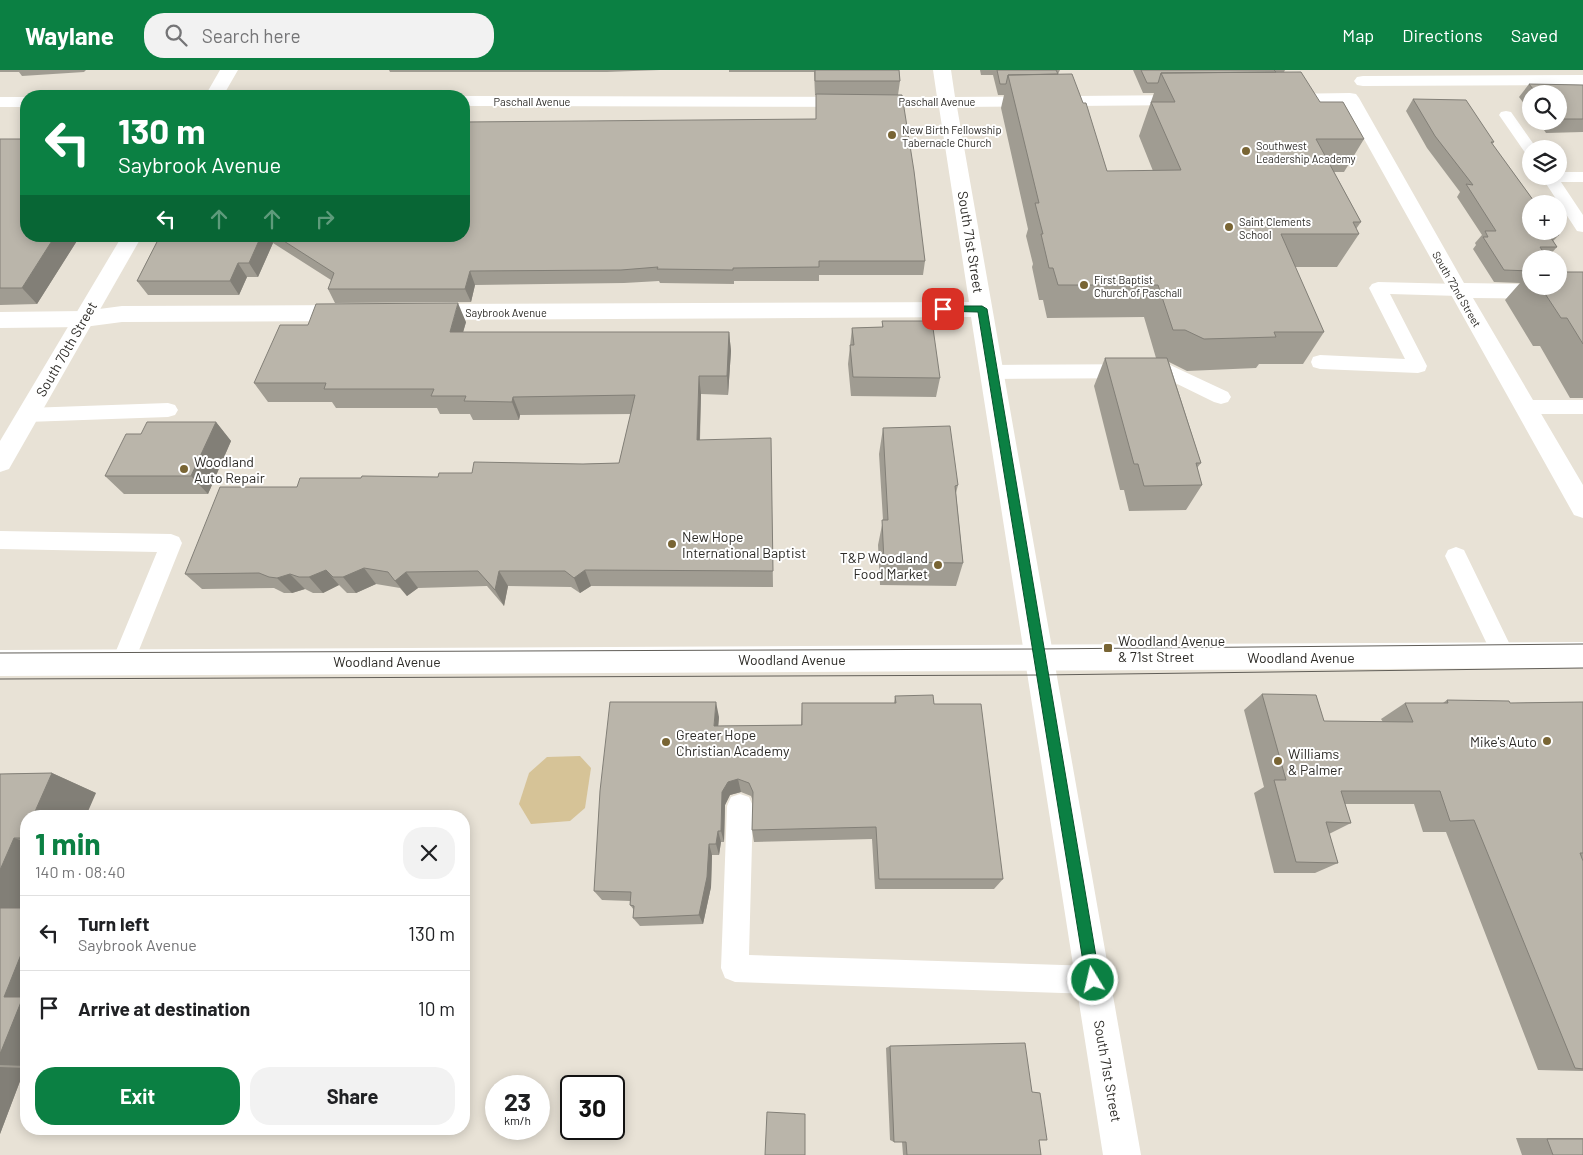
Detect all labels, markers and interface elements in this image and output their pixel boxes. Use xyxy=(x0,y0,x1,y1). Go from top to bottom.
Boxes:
search box xyxy=(144,13,494,58)
text: Waylane xyxy=(25,21,114,50)
icon: search xyxy=(162,21,190,49)
text: Search here xyxy=(202,24,301,47)
text: Map xyxy=(1342,24,1374,46)
text: Directions xyxy=(1402,24,1483,46)
text: Saved xyxy=(1511,24,1558,46)
map controls xyxy=(1522,85,1567,295)
button: search xyxy=(1522,85,1567,130)
street label: Paschall Avenue xyxy=(494,95,571,108)
street label: Paschall Avenue xyxy=(899,95,976,108)
text: 130 m xyxy=(118,109,205,151)
icon: left xyxy=(35,110,100,175)
place label: New Birth Fellowship Tabernacle Church xyxy=(902,123,1001,149)
marker: New Birth Fellowship Tabernacle Church xyxy=(886,129,898,141)
place label: Southwest Leadership Academy xyxy=(1256,139,1356,165)
button: layers xyxy=(1522,140,1567,185)
marker: Southwest Leadership Academy xyxy=(1240,145,1252,157)
text: Saybrook Avenue xyxy=(118,151,281,177)
street label: South 71st Street xyxy=(955,190,987,294)
button: + xyxy=(1522,195,1567,240)
icon: left xyxy=(152,205,180,233)
icon: ahead xyxy=(205,205,233,233)
icon: ahead xyxy=(258,205,286,233)
icon: right xyxy=(311,205,339,233)
place label: Saint Clements School xyxy=(1239,215,1311,241)
marker: Saint Clements School xyxy=(1223,221,1235,233)
street label: South 72nd Street xyxy=(1430,249,1484,329)
button: − xyxy=(1522,250,1567,295)
place label: First Baptist Church of Paschall xyxy=(1094,273,1182,299)
marker: First Baptist Church of Paschall xyxy=(1078,279,1090,291)
pin xyxy=(922,288,964,330)
icon: arrive xyxy=(929,295,957,323)
street label: South 70th Street xyxy=(32,298,100,400)
street label: Saybrook Avenue xyxy=(465,306,547,319)
place label: Woodland Auto Repair xyxy=(194,453,265,486)
marker: Woodland Auto Repair xyxy=(178,463,190,475)
place label: New Hope International Baptist xyxy=(682,528,806,561)
marker: New Hope International Baptist xyxy=(666,538,678,550)
place label: T&P Woodland Food Market xyxy=(840,549,928,582)
marker: T&P Woodland Food Market xyxy=(932,559,944,571)
place label: Woodland Avenue & 71st Street xyxy=(1118,632,1225,665)
marker: Woodland Avenue & 71st Street xyxy=(1102,642,1114,654)
street label: Woodland Avenue xyxy=(1247,649,1355,666)
street label: Woodland Avenue xyxy=(738,651,846,668)
street label: Woodland Avenue xyxy=(333,653,441,670)
place label: Greater Hope Christian Academy xyxy=(676,726,790,759)
place label: Mike's Auto xyxy=(1470,733,1537,750)
marker: Mike's Auto xyxy=(1541,735,1553,747)
marker: Greater Hope Christian Academy xyxy=(660,736,672,748)
place label: Williams & Palmer xyxy=(1288,745,1343,778)
marker: Williams & Palmer xyxy=(1272,755,1284,767)
text: 1 min xyxy=(35,825,101,861)
button: close xyxy=(403,827,455,879)
text: 140 m · 08:40 xyxy=(35,862,125,881)
text: Turn left xyxy=(78,912,149,935)
icon: left xyxy=(35,919,63,947)
text: 130 m xyxy=(408,922,455,945)
text: Saybrook Avenue xyxy=(78,935,197,954)
position arrow xyxy=(1066,953,1118,1005)
icon: arrive xyxy=(35,994,63,1022)
text: Arrive at destination xyxy=(78,997,250,1020)
text: 10 m xyxy=(418,997,455,1020)
street label: South 71st Street xyxy=(1091,1019,1125,1123)
button: Exit xyxy=(35,1067,240,1125)
button: Share xyxy=(250,1067,455,1125)
speed limit sign: 30 xyxy=(560,1075,625,1140)
text: 23 xyxy=(504,1086,531,1116)
text: km/h xyxy=(504,1113,531,1127)

